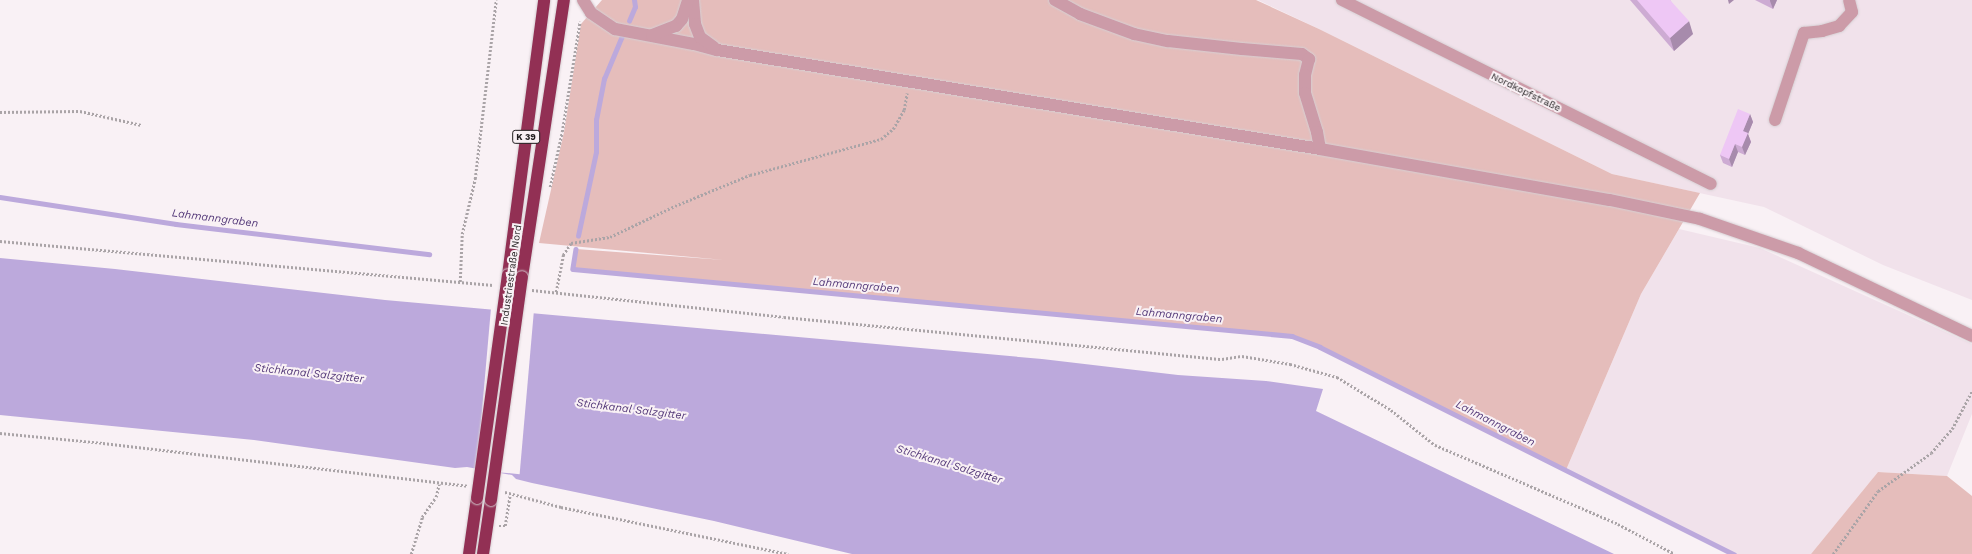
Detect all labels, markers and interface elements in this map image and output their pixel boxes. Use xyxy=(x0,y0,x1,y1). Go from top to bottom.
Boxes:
street label: Nordkopfstraße xyxy=(1489,70,1563,114)
road number: K 39 xyxy=(512,130,540,144)
water label: Lahmanngraben xyxy=(171,207,259,231)
street label: Industriestraße Nord xyxy=(498,224,524,326)
water label: Lahmanngraben xyxy=(812,276,900,296)
water label: Lahmanngraben xyxy=(1135,306,1223,326)
water label: Stichkanal Salzgitter xyxy=(253,362,365,386)
water label: Stichkanal Salzgitter xyxy=(575,397,687,423)
water label: Lahmanngraben xyxy=(1453,398,1537,450)
water label: Stichkanal Salzgitter xyxy=(894,443,1004,487)

